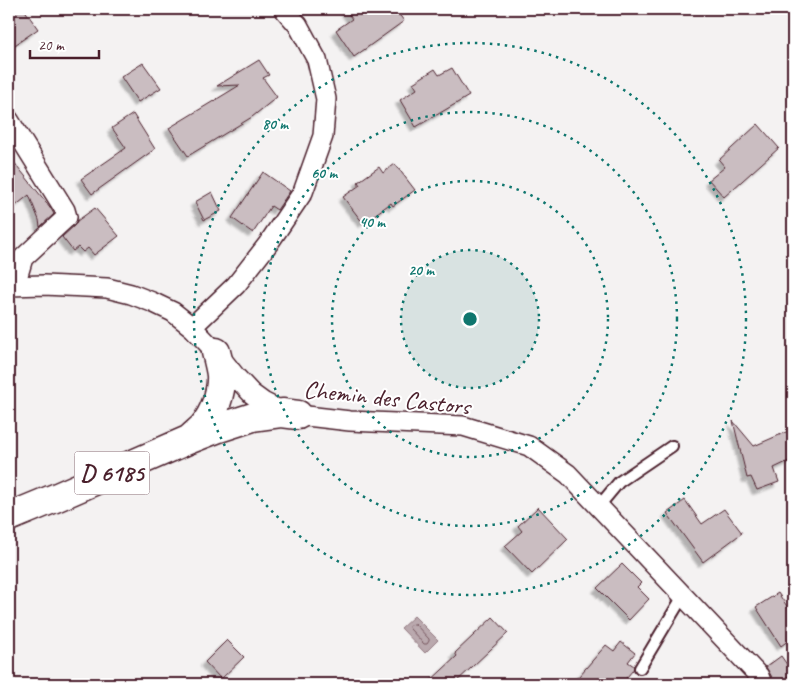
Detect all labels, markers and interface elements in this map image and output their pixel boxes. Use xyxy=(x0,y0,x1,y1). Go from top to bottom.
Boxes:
scale bar xyxy=(30,28,99,60)
text: 20 m xyxy=(38,36,65,55)
text: 80 m xyxy=(262,115,289,134)
text: 60 m xyxy=(311,164,338,183)
text: 40 m xyxy=(359,213,386,232)
text: 20 m xyxy=(408,261,435,280)
centre of rings xyxy=(461,310,479,328)
street label: Chemin des Castors xyxy=(302,373,474,423)
road number: D 6185 xyxy=(74,452,150,494)

